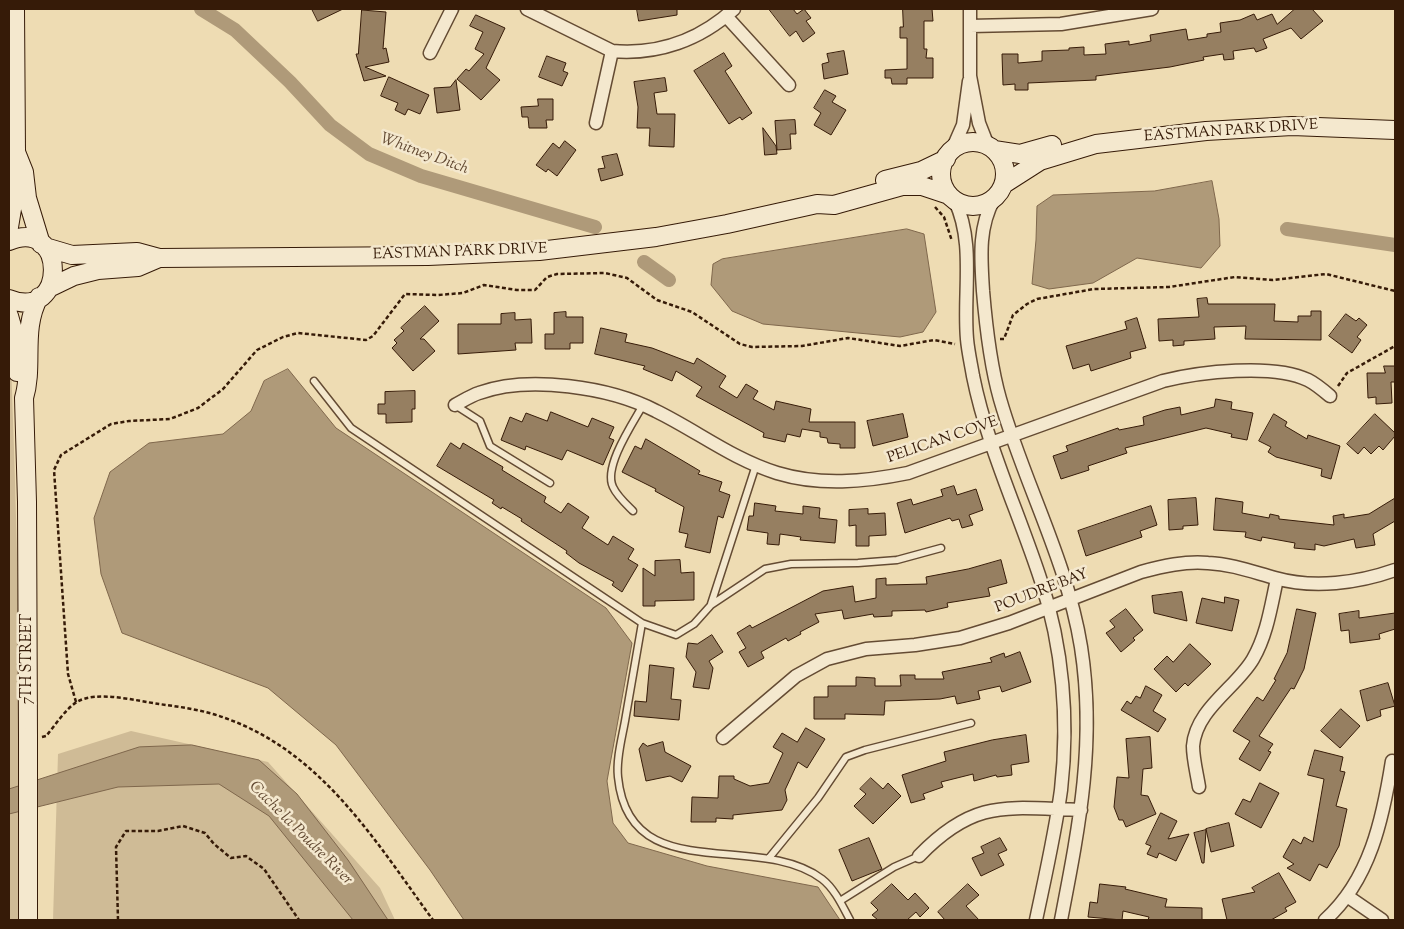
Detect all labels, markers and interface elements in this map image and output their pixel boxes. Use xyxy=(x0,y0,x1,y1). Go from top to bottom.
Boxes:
street label: EASTMAN PARK DRIVE xyxy=(1143,117,1319,147)
water label: Whitney Ditch xyxy=(377,130,471,180)
street label: EASTMAN PARK DRIVE xyxy=(373,241,547,265)
street label: PELICAN COVE xyxy=(885,414,1001,468)
street label: POUDRE BAY xyxy=(993,566,1091,618)
street label: 7TH STREET xyxy=(19,614,37,704)
water label: Cache la Poudre River xyxy=(244,778,356,890)

